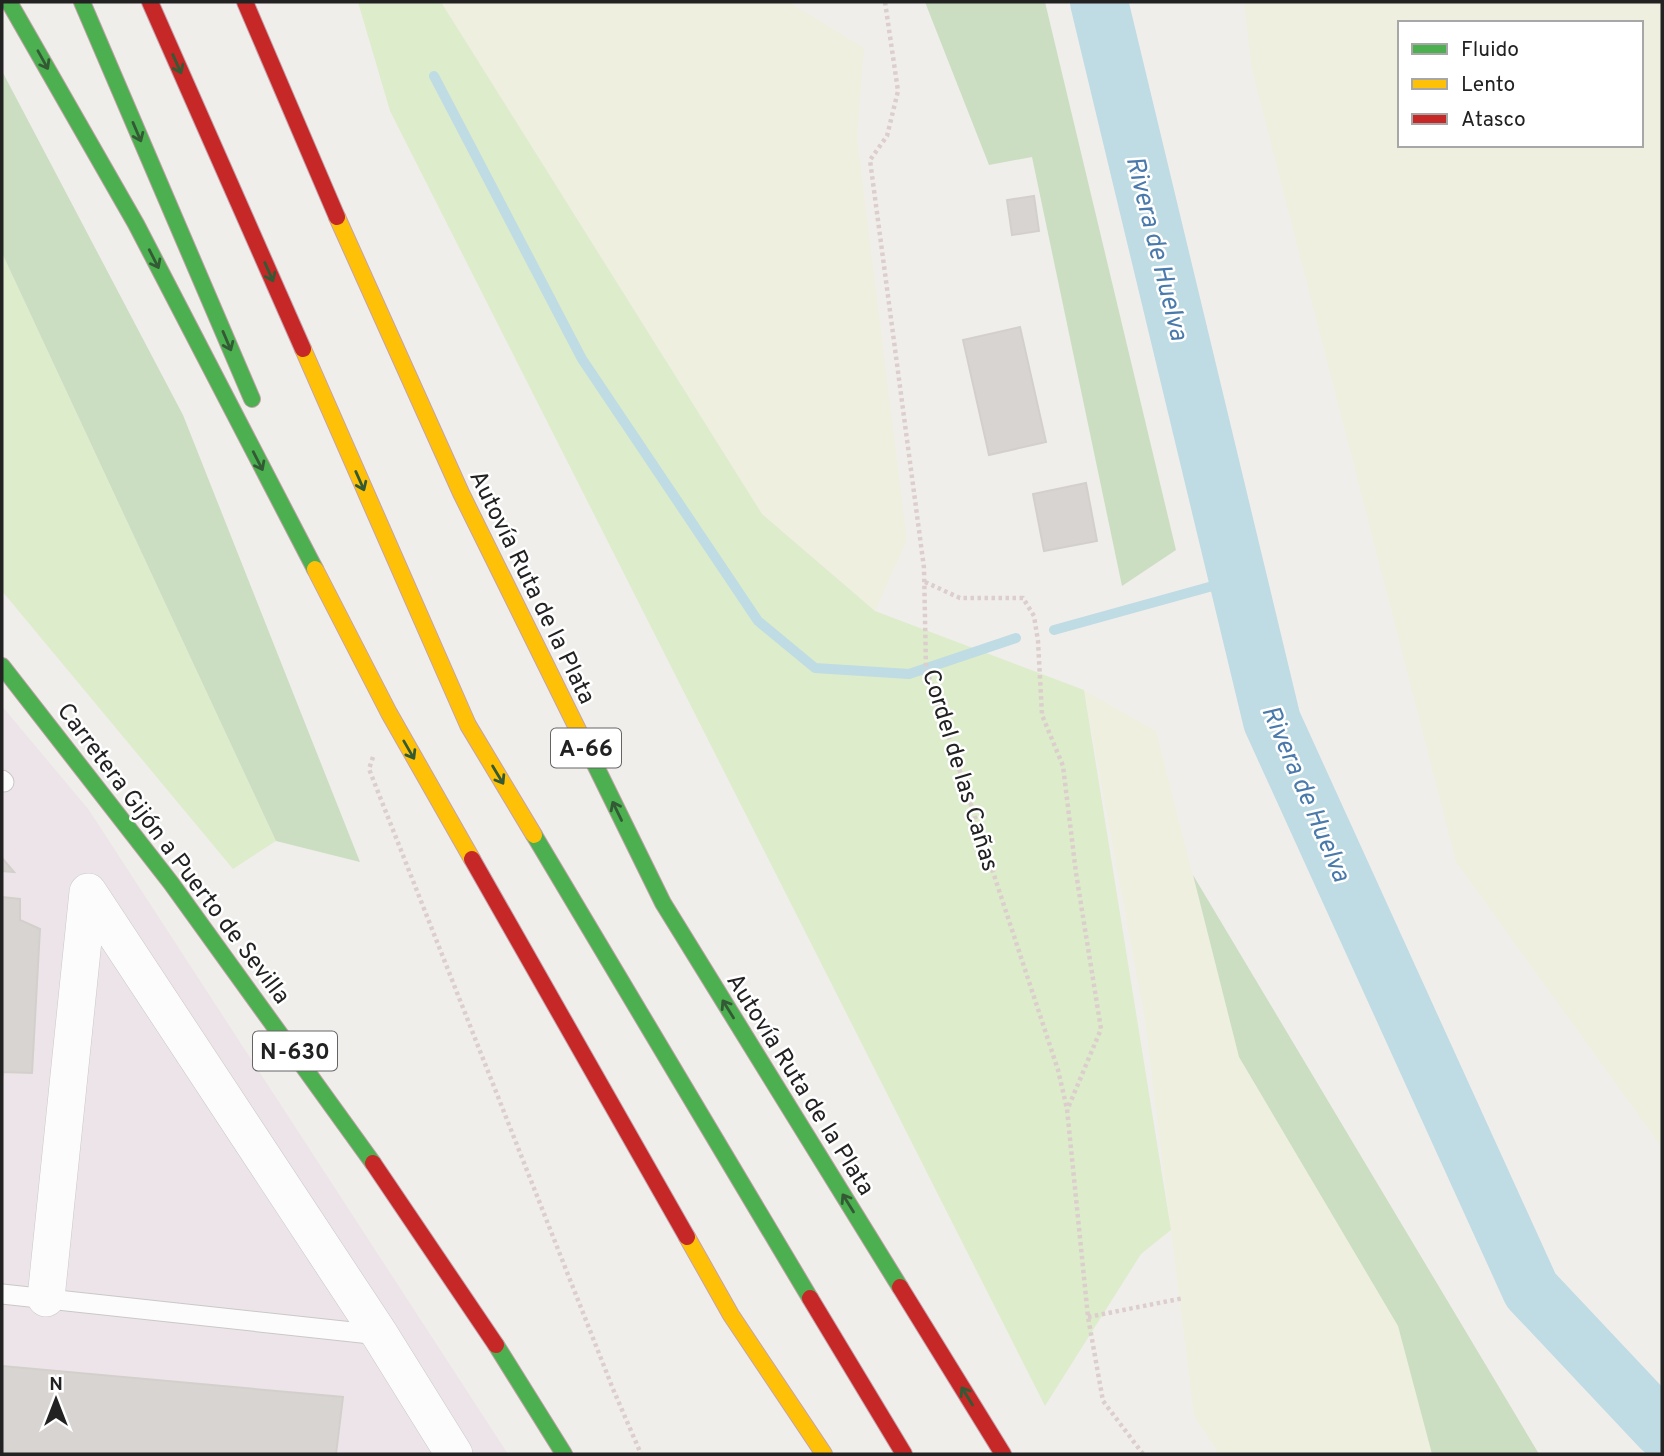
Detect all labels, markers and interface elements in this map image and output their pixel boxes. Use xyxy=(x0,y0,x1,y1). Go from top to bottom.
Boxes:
legend xyxy=(1398,21,1643,147)
text: Fluido xyxy=(1461,37,1519,64)
one-way arrow xyxy=(36,50,50,70)
one-way arrow xyxy=(171,53,184,74)
text: Lento xyxy=(1461,72,1515,99)
text: Atasco xyxy=(1461,107,1526,134)
one-way arrow xyxy=(131,121,144,143)
water label: Rivera de Huelva xyxy=(1117,153,1195,345)
one-way arrow xyxy=(148,248,161,269)
one-way arrow xyxy=(263,261,276,283)
one-way arrow xyxy=(221,330,234,351)
one-way arrow xyxy=(252,450,266,471)
street label: Autovía Ruta de la Plata xyxy=(462,466,601,710)
one-way arrow xyxy=(355,470,368,491)
street label: Cordel de las Cañas xyxy=(914,666,1004,875)
street label: Carretera Gijón a Puerto de Sevilla xyxy=(49,698,296,1011)
water label: Rivera de Huelva xyxy=(1253,701,1357,888)
road number: A-66 xyxy=(551,728,621,768)
one-way arrow xyxy=(403,739,417,759)
one-way arrow xyxy=(491,765,505,785)
one-way arrow xyxy=(610,801,624,822)
street label: Autovía Ruta de la Plata xyxy=(719,968,880,1202)
one-way arrow xyxy=(721,1000,735,1020)
road number: N-630 xyxy=(253,1032,337,1070)
one-way arrow xyxy=(840,1193,854,1213)
north arrow xyxy=(21,1365,91,1435)
text: N xyxy=(49,1373,63,1397)
one-way arrow xyxy=(960,1387,974,1407)

